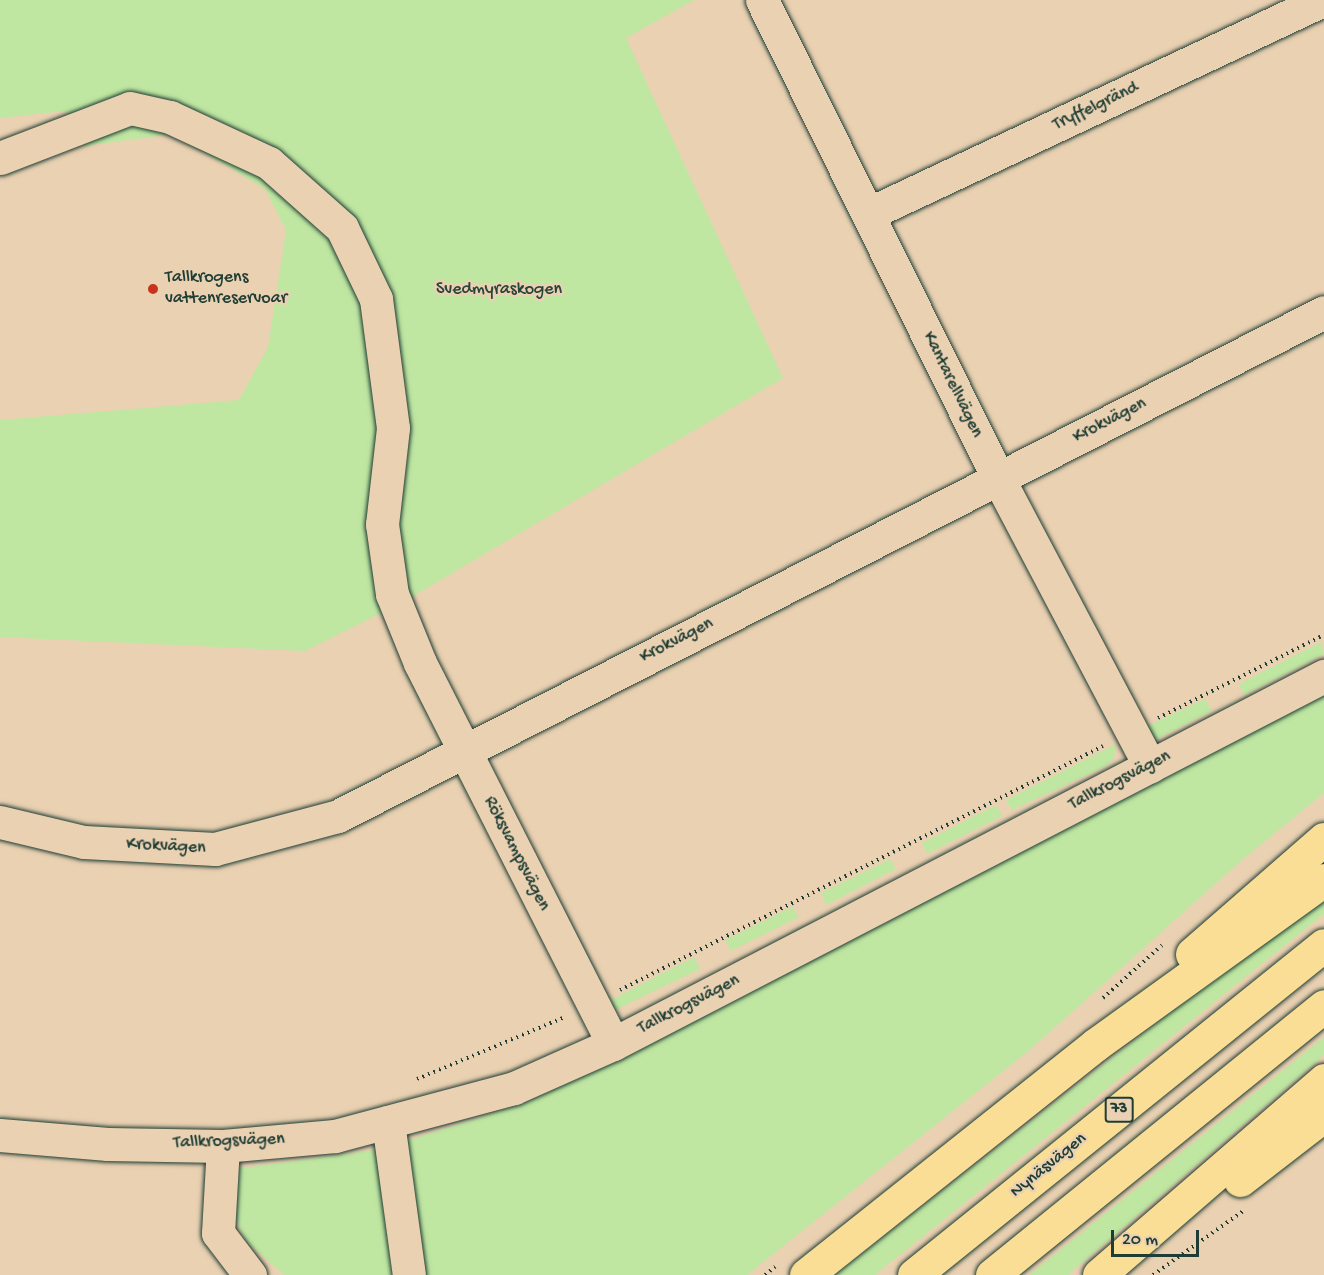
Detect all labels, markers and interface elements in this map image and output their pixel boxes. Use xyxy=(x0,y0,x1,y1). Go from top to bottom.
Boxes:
street label: Tryffelgränd xyxy=(1050,78,1142,136)
place label: Tallkrogens vattenreservoar xyxy=(165,268,287,310)
park label: Svedmyraskogen xyxy=(436,279,562,301)
marker: Tallkrogens vattenreservoar xyxy=(146,282,160,296)
street label: Kantarellvägen xyxy=(917,328,987,442)
street label: Krokvägen xyxy=(1070,393,1150,449)
street label: Krokvägen xyxy=(637,613,717,669)
street label: Tallkrogsvägen xyxy=(1065,746,1175,816)
street label: Röksvampsvägen xyxy=(478,793,554,915)
street label: Krokvägen xyxy=(126,834,206,860)
street label: Tallkrogsvägen xyxy=(634,970,744,1040)
road number: 73 xyxy=(1104,1097,1134,1123)
street label: Tallkrogsvägen xyxy=(173,1129,285,1155)
street label: Nynäsvägen xyxy=(1007,1129,1091,1203)
scale bar xyxy=(1114,1218,1202,1256)
text: 20 m xyxy=(1122,1230,1158,1251)

